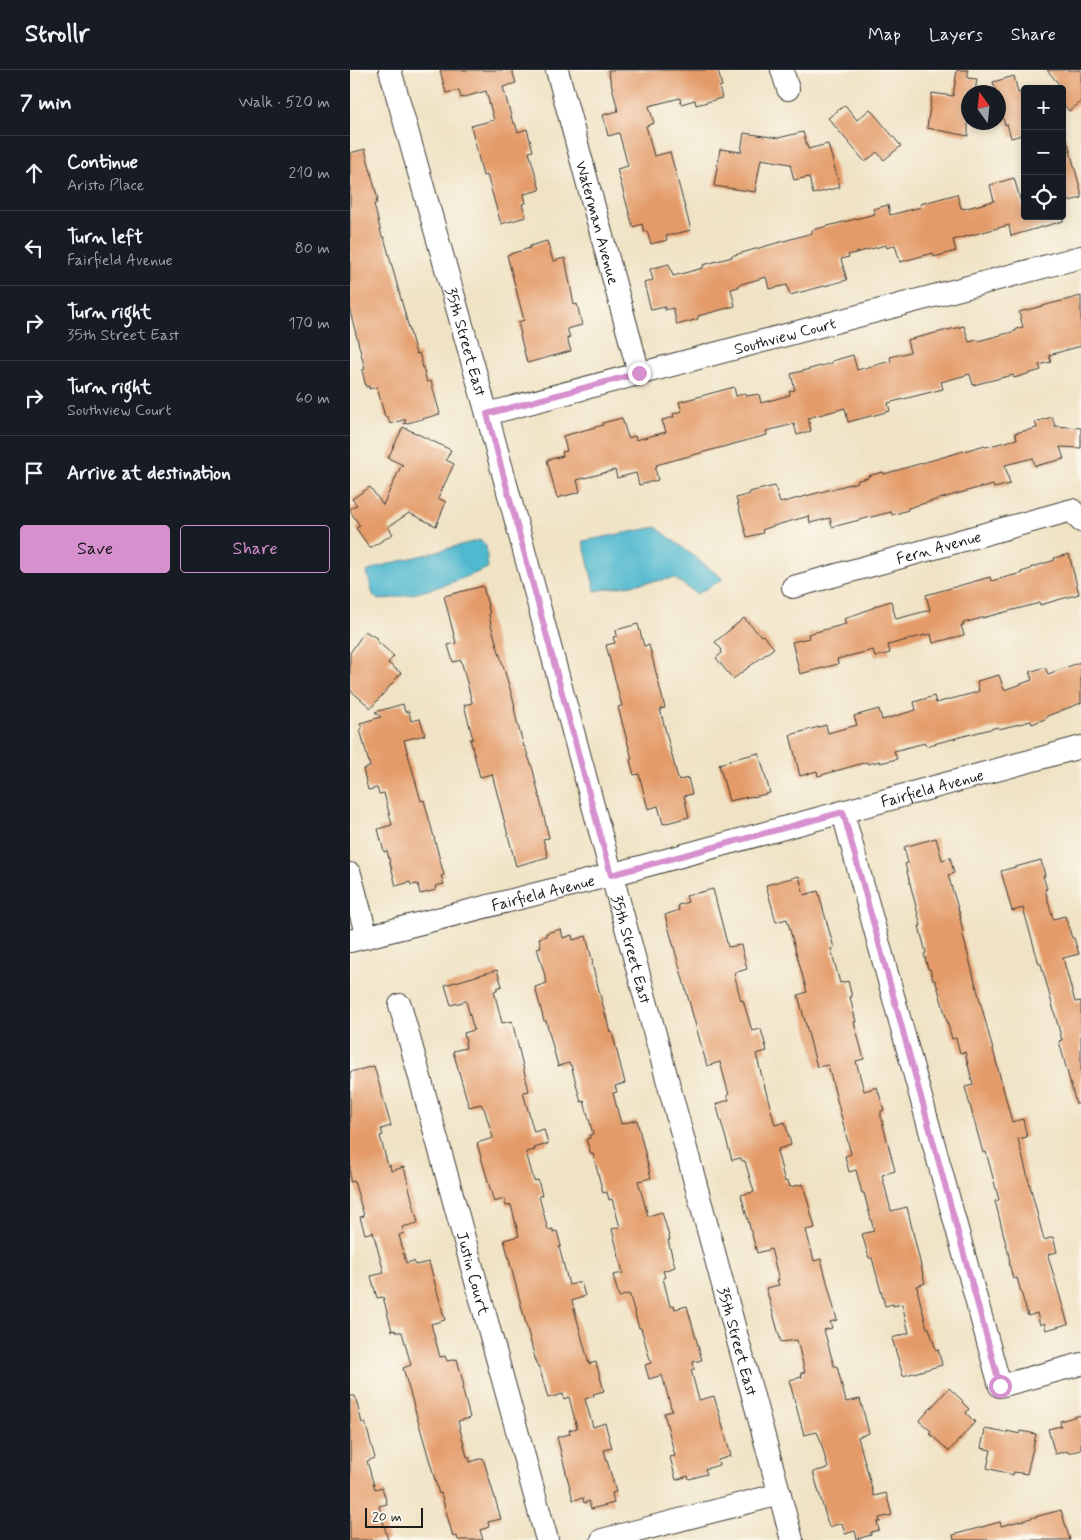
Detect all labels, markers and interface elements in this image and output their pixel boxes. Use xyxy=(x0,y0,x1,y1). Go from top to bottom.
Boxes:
text: Strollr xyxy=(25,19,89,50)
text: Map xyxy=(868,23,901,47)
text: Layers xyxy=(929,23,983,47)
text: Share xyxy=(1011,23,1056,47)
north arrow xyxy=(961,85,1006,130)
map controls xyxy=(1021,85,1066,220)
button: + xyxy=(1021,85,1066,130)
text: 7 min xyxy=(20,89,72,117)
text: Walk · 520 m xyxy=(238,92,330,113)
button: − xyxy=(1021,130,1066,175)
text: Continue xyxy=(67,150,138,175)
icon: ahead xyxy=(20,159,48,187)
street label: Waterman Avenue xyxy=(570,159,624,287)
text: 210 m xyxy=(289,163,330,184)
text: Aristo Place xyxy=(67,175,144,196)
button: locate xyxy=(1021,175,1066,220)
text: Turn left xyxy=(67,225,143,250)
icon: left xyxy=(20,234,48,262)
text: 80 m xyxy=(295,238,330,259)
text: Fairfield Avenue xyxy=(67,250,173,271)
street label: 35th Street East xyxy=(440,285,490,399)
text: Turn right xyxy=(67,300,151,325)
icon: right xyxy=(20,309,48,337)
text: 170 m xyxy=(288,313,330,334)
street label: Southview Court xyxy=(732,313,838,360)
text: 35th Street East xyxy=(67,325,179,346)
route end xyxy=(628,362,651,385)
text: Turn right xyxy=(67,375,151,400)
icon: right xyxy=(20,384,48,412)
text: 60 m xyxy=(296,388,330,409)
text: Southview Court xyxy=(67,400,171,421)
icon: arrive xyxy=(20,459,48,487)
text: Arrive at destination xyxy=(67,461,231,486)
button: Save xyxy=(20,525,170,573)
button: Share xyxy=(180,525,330,573)
street label: Fern Avenue xyxy=(894,527,984,570)
street label: Fairfield Avenue xyxy=(879,765,986,813)
street label: Fairfield Avenue xyxy=(489,871,597,917)
street label: 35th Street East xyxy=(606,893,655,1007)
street label: Justin Court xyxy=(451,1229,494,1318)
street label: 35th Street East xyxy=(712,1285,762,1398)
route start xyxy=(989,1375,1012,1398)
scale bar xyxy=(365,1505,422,1528)
text: 20 m xyxy=(372,1508,402,1526)

